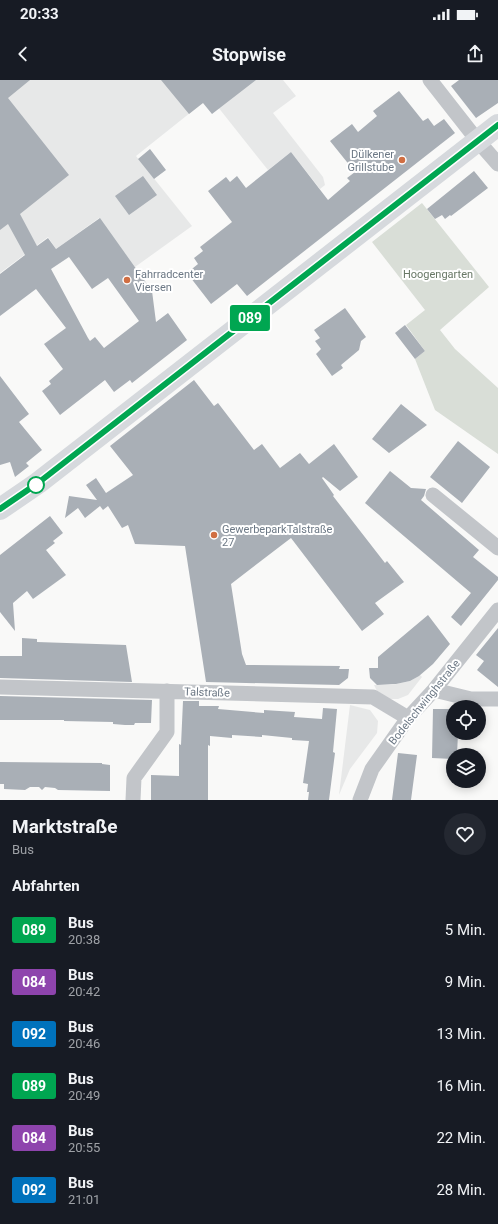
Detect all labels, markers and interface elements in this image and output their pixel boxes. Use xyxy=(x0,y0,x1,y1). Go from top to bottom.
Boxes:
text: 20:33 xyxy=(20,5,59,23)
icon: back xyxy=(12,43,34,65)
icon: share xyxy=(464,43,486,65)
text: Stopwise xyxy=(212,44,286,65)
place label: Dülkener Grillstube xyxy=(347,148,394,174)
marker: Dülkener Grillstube xyxy=(397,155,407,165)
place label: Fahrradcenter Viersen xyxy=(135,268,203,294)
park label: Hoogengarten xyxy=(403,268,473,281)
marker: Fahrradcenter Viersen xyxy=(122,275,132,285)
line badge: 089 xyxy=(227,305,273,331)
text: 089 xyxy=(238,310,262,326)
unlabelled marker xyxy=(27,476,45,494)
place label: GewerbeparkTalstraße 27 xyxy=(222,523,333,549)
marker: GewerbeparkTalstraße 27 xyxy=(209,530,219,540)
street label: Bodelschwinghstraße xyxy=(386,657,463,747)
street label: Talstraße xyxy=(184,685,230,700)
map controls xyxy=(446,700,486,788)
button: locate xyxy=(446,700,486,740)
button: layers xyxy=(446,748,486,788)
button: heart xyxy=(444,813,486,855)
text: Marktstraße xyxy=(12,815,118,838)
text: Bus xyxy=(12,842,34,857)
text: Abfahrten xyxy=(12,877,80,895)
text: Bus xyxy=(68,914,94,932)
text: 5 Min. xyxy=(445,921,486,939)
text: 089 xyxy=(22,922,46,938)
text: 20:38 xyxy=(68,932,100,947)
text: Bus xyxy=(68,966,94,984)
text: 9 Min. xyxy=(445,973,486,991)
text: 084 xyxy=(22,974,46,990)
text: 20:42 xyxy=(68,984,100,999)
text: Bus xyxy=(68,1018,94,1036)
text: 13 Min. xyxy=(436,1025,486,1043)
text: 092 xyxy=(22,1026,46,1042)
text: 20:46 xyxy=(68,1036,100,1051)
text: Bus xyxy=(68,1070,94,1088)
text: 16 Min. xyxy=(436,1077,486,1095)
text: 089 xyxy=(22,1078,46,1094)
text: 20:49 xyxy=(68,1088,100,1103)
text: Bus xyxy=(68,1122,94,1140)
text: 22 Min. xyxy=(436,1129,486,1147)
text: 084 xyxy=(22,1130,46,1146)
text: 20:55 xyxy=(68,1140,100,1155)
text: Bus xyxy=(68,1174,94,1192)
text: 28 Min. xyxy=(436,1181,486,1199)
text: 092 xyxy=(22,1182,46,1198)
text: 21:01 xyxy=(68,1192,100,1207)

